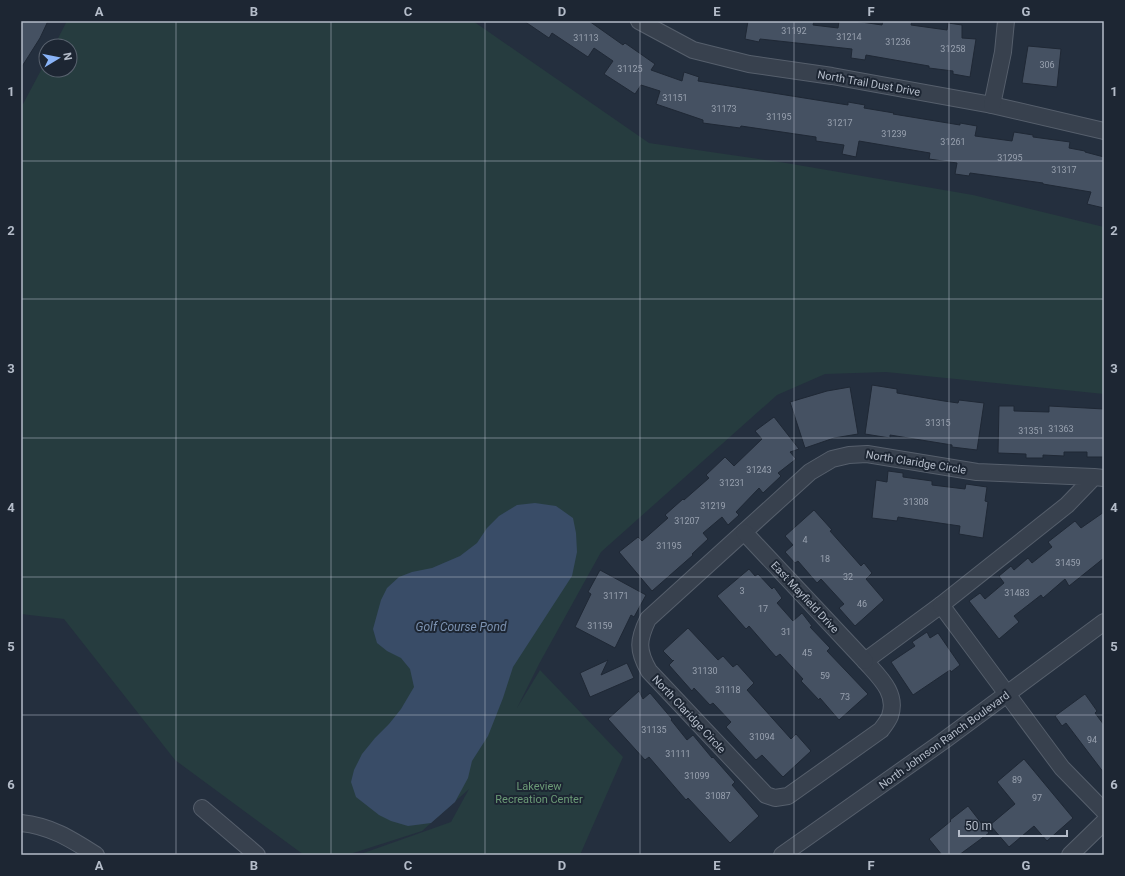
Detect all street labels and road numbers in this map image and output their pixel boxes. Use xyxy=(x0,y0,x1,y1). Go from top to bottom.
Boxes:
street label: North Trail Dust Drive xyxy=(817,68,921,99)
street label: North Claridge Circle xyxy=(865,448,967,477)
street label: East Mayfield Drive xyxy=(768,559,841,636)
street label: North Claridge Circle xyxy=(649,673,728,756)
street label: North Johnson Ranch Boulevard xyxy=(877,689,1012,792)

